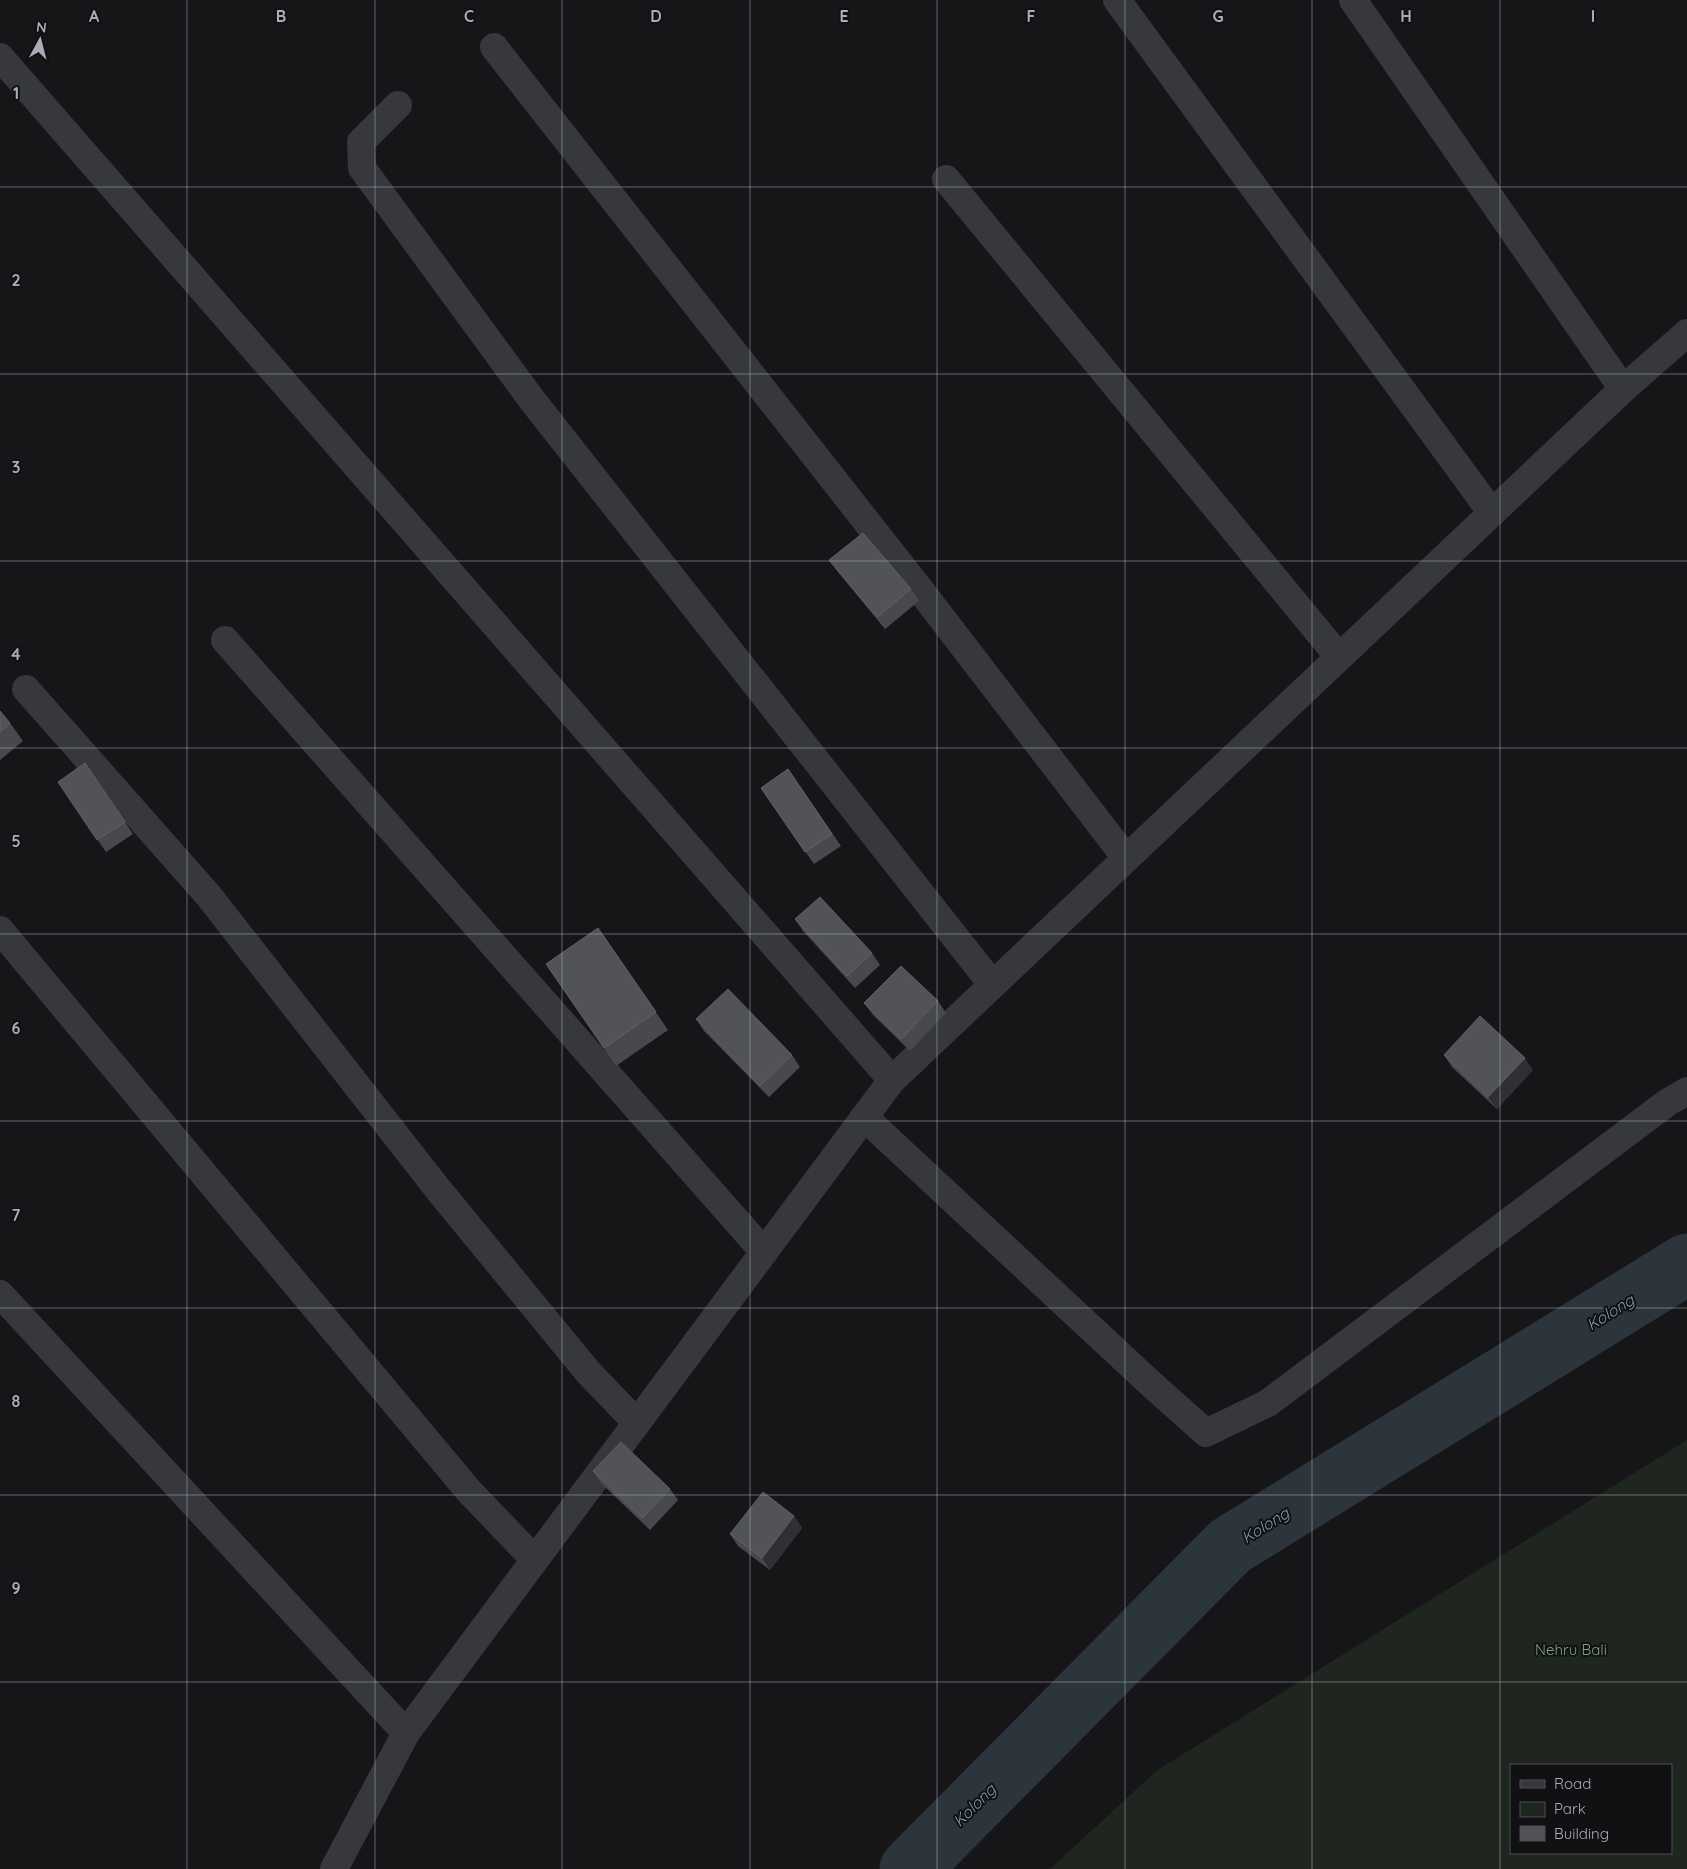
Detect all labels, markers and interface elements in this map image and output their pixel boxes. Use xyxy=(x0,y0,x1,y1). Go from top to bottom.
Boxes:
text: A xyxy=(89,6,100,26)
text: B xyxy=(276,6,286,26)
text: C xyxy=(464,6,474,26)
text: D xyxy=(650,6,662,26)
text: E xyxy=(839,6,849,26)
text: F xyxy=(1027,6,1036,26)
text: G xyxy=(1212,6,1224,26)
text: H xyxy=(1400,6,1412,26)
text: I xyxy=(1591,6,1595,26)
north arrow xyxy=(15,15,65,65)
text: N xyxy=(35,18,48,37)
text: 1 xyxy=(13,83,19,103)
text: 2 xyxy=(11,270,21,290)
text: 3 xyxy=(12,457,20,477)
text: 4 xyxy=(11,644,21,664)
text: 5 xyxy=(11,831,21,851)
text: 6 xyxy=(12,1018,21,1038)
text: 7 xyxy=(12,1205,21,1225)
water label: Kolong xyxy=(1582,1289,1638,1334)
text: 8 xyxy=(12,1391,21,1411)
water label: Kolong xyxy=(1237,1502,1293,1547)
text: 9 xyxy=(11,1578,21,1598)
park label: Nehru Bali xyxy=(1535,1640,1607,1659)
legend xyxy=(1510,1764,1672,1854)
text: Road xyxy=(1554,1774,1591,1793)
water label: Kolong xyxy=(948,1779,1000,1831)
text: Park xyxy=(1554,1799,1586,1818)
text: Building xyxy=(1554,1824,1609,1843)

